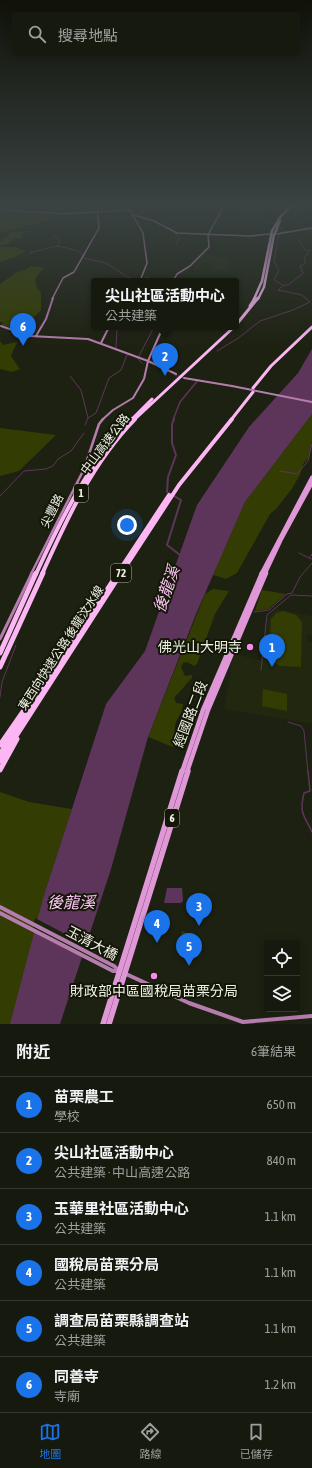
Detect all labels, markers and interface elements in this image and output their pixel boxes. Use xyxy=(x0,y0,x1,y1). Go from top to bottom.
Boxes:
search box xyxy=(12,12,300,56)
icon: search xyxy=(26,23,48,45)
text: 搜尋地點 xyxy=(58,27,118,44)
popup xyxy=(91,278,239,330)
text: 尖山社區活動中心 xyxy=(105,287,225,304)
text: 公共建築 xyxy=(105,308,157,323)
pin: 6 xyxy=(10,313,36,346)
pin: 2 xyxy=(152,343,178,376)
street label: 中山高速公路 xyxy=(78,411,132,477)
road number: 1 xyxy=(74,484,88,502)
street label: 尖豐路 xyxy=(38,492,66,530)
your location xyxy=(117,515,137,535)
water label: 後龍溪 xyxy=(150,561,183,615)
road number: 72 xyxy=(111,564,131,582)
street label: 東西向快速公路 後龍汶水線 xyxy=(15,583,107,713)
pin: 1 xyxy=(259,634,285,667)
place label: 佛光山大明寺 xyxy=(158,639,242,655)
marker: 佛光山大明寺 xyxy=(245,642,255,652)
street label: 經國路二段 xyxy=(170,678,210,750)
road number: 6 xyxy=(165,809,179,827)
water label: 後龍溪 xyxy=(47,893,97,911)
pin: 3 xyxy=(186,893,212,926)
pin: 4 xyxy=(144,910,170,943)
street label: 玉清大橋 xyxy=(64,923,120,963)
pin: 5 xyxy=(176,933,202,966)
map controls xyxy=(264,940,300,1012)
button: locate xyxy=(264,940,300,976)
marker: 財政部中區國稅局苗栗分局 xyxy=(149,971,159,981)
button: layers xyxy=(264,976,300,1012)
place label: 財政部中區國稅局苗栗分局 xyxy=(70,983,238,999)
text: 附近 xyxy=(16,1042,50,1062)
text: 6筆結果 xyxy=(251,1044,296,1059)
text: 苗栗農工 xyxy=(54,1088,114,1105)
text: 1 xyxy=(26,1097,32,1112)
text: 650 m xyxy=(267,1097,296,1112)
text: 學校 xyxy=(54,1109,80,1124)
text: 尖山社區活動中心 xyxy=(54,1144,174,1161)
text: 2 xyxy=(26,1153,32,1168)
text: 840 m xyxy=(267,1153,296,1168)
text: 公共建築 · 中山高速公路 xyxy=(54,1165,190,1180)
text: 玉華里社區活動中心 xyxy=(54,1200,189,1217)
text: 3 xyxy=(26,1209,32,1224)
text: 1.1 km xyxy=(265,1209,296,1224)
text: 公共建築 xyxy=(54,1221,106,1236)
text: 國稅局苗栗分局 xyxy=(54,1256,159,1273)
text: 4 xyxy=(26,1265,32,1280)
text: 1.1 km xyxy=(265,1265,296,1280)
text: 公共建築 xyxy=(54,1277,106,1292)
text: 調查局苗栗縣調查站 xyxy=(54,1312,189,1329)
text: 5 xyxy=(26,1321,32,1336)
text: 1.1 km xyxy=(265,1321,296,1336)
text: 公共建築 xyxy=(54,1333,106,1348)
text: 同善寺 xyxy=(54,1368,99,1385)
text: 6 xyxy=(26,1377,32,1392)
text: 1.2 km xyxy=(265,1377,296,1392)
text: 寺廟 xyxy=(54,1389,80,1404)
tab: 地圖 xyxy=(39,1421,61,1461)
tab: 路線 xyxy=(139,1421,161,1461)
tab: 已儲存 xyxy=(240,1421,273,1461)

